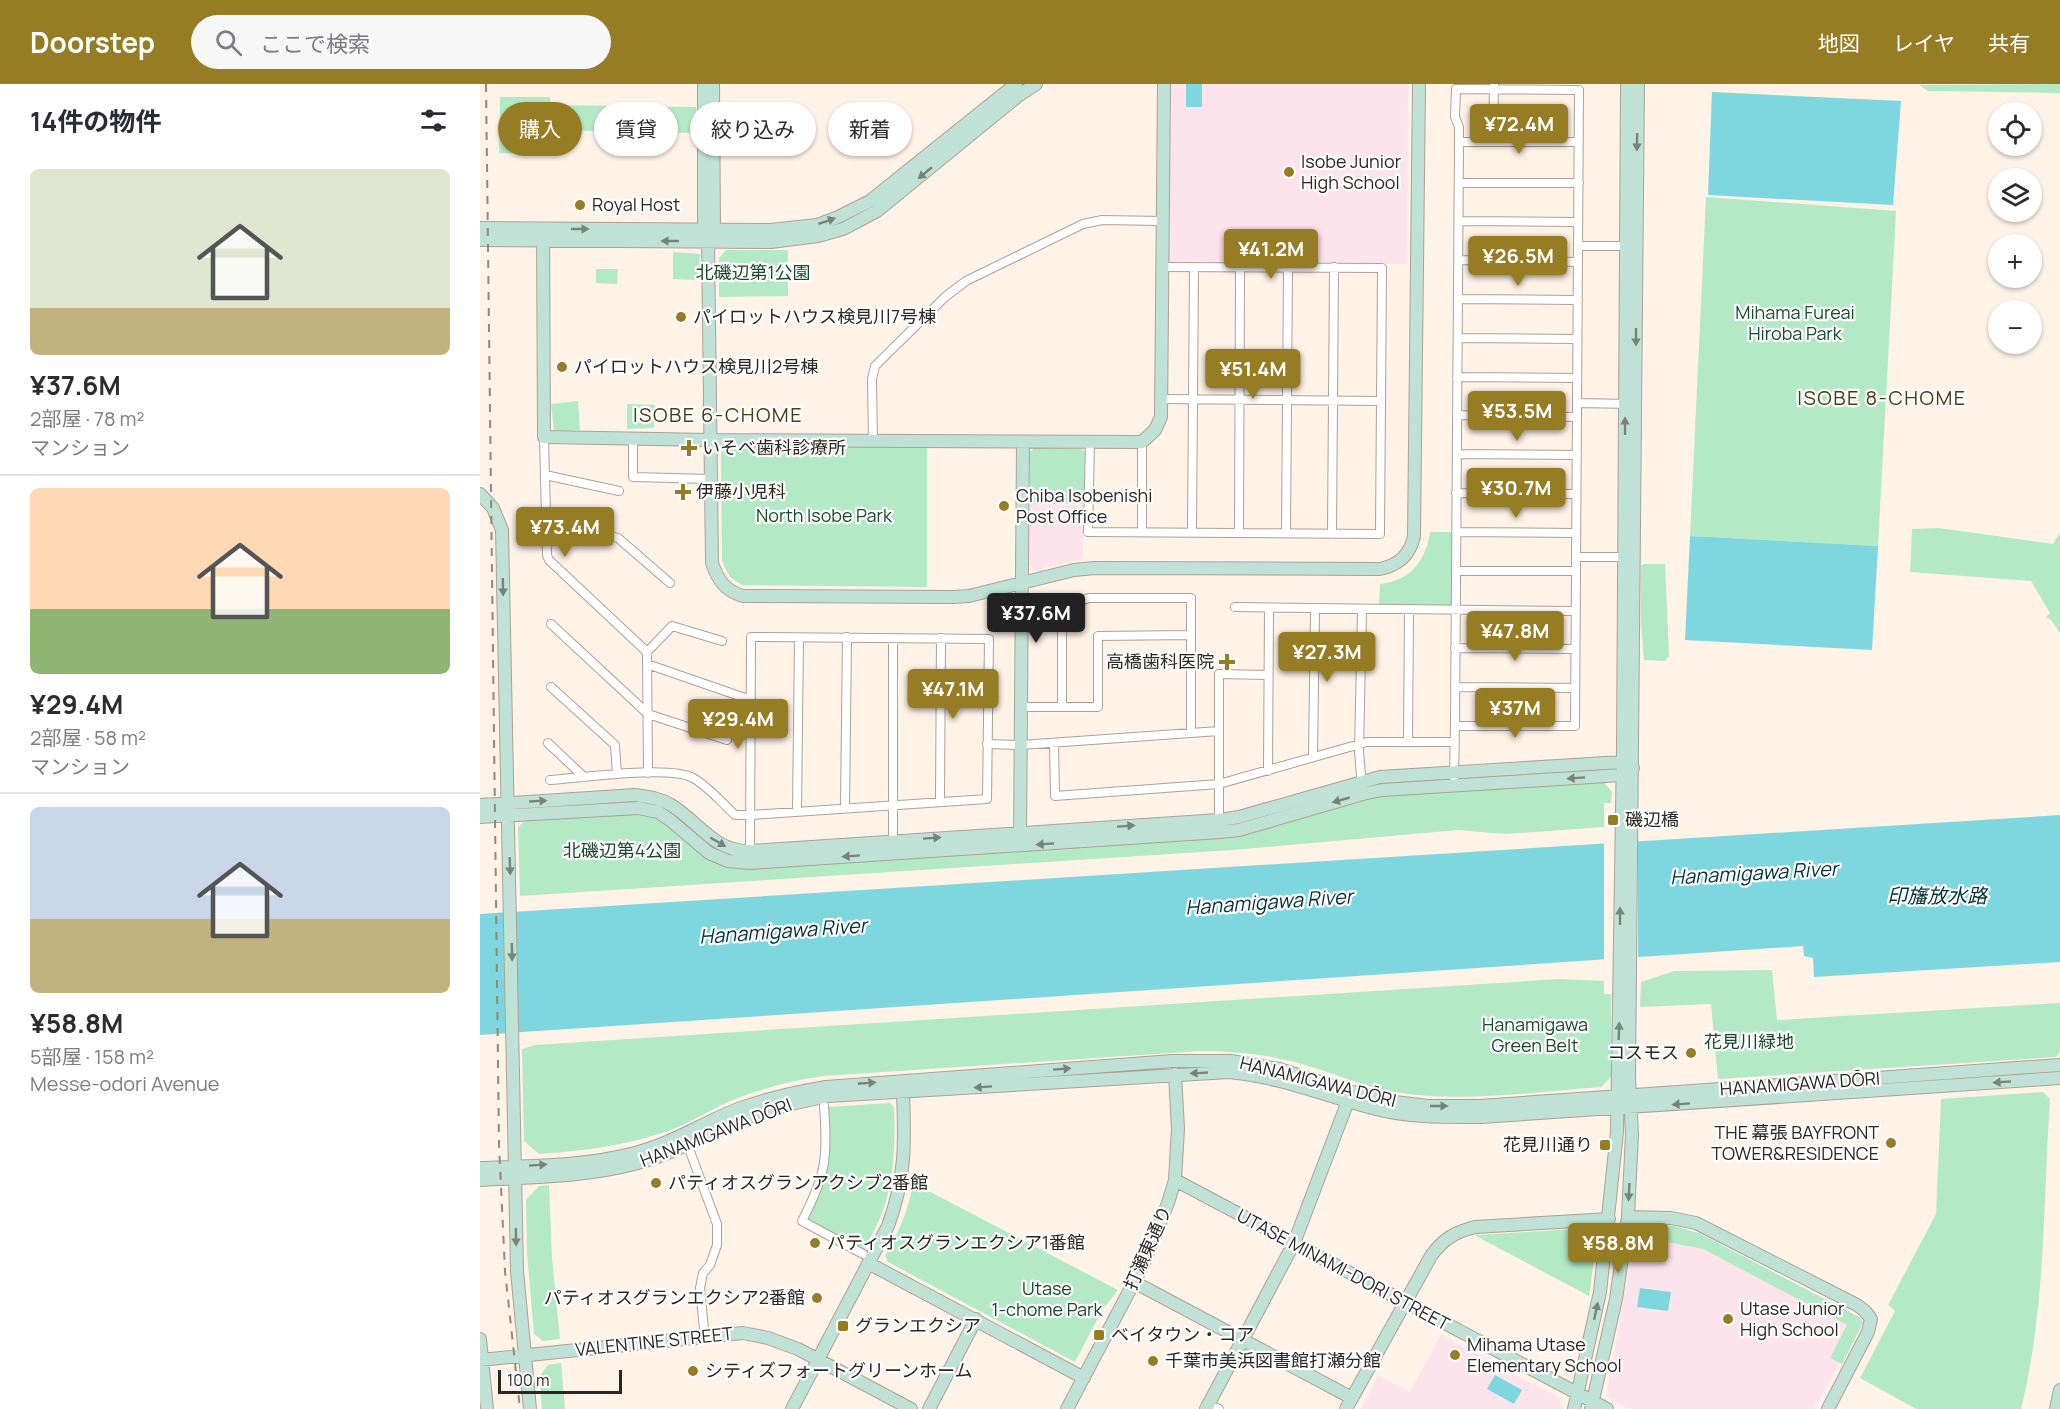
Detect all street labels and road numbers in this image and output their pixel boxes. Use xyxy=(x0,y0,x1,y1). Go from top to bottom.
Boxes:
street label: HANAMIGAWA DŌRI xyxy=(1237,1050,1399,1112)
street label: HANAMIGAWA DŌRI xyxy=(1719,1065,1881,1101)
street label: HANAMIGAWA DŌRI xyxy=(636,1092,795,1172)
street label: 打瀬東通り xyxy=(1118,1202,1176,1294)
street label: UTASE MINAMI-DORI STREET xyxy=(1233,1203,1454,1336)
street label: VALENTINE STREET xyxy=(574,1321,734,1361)

